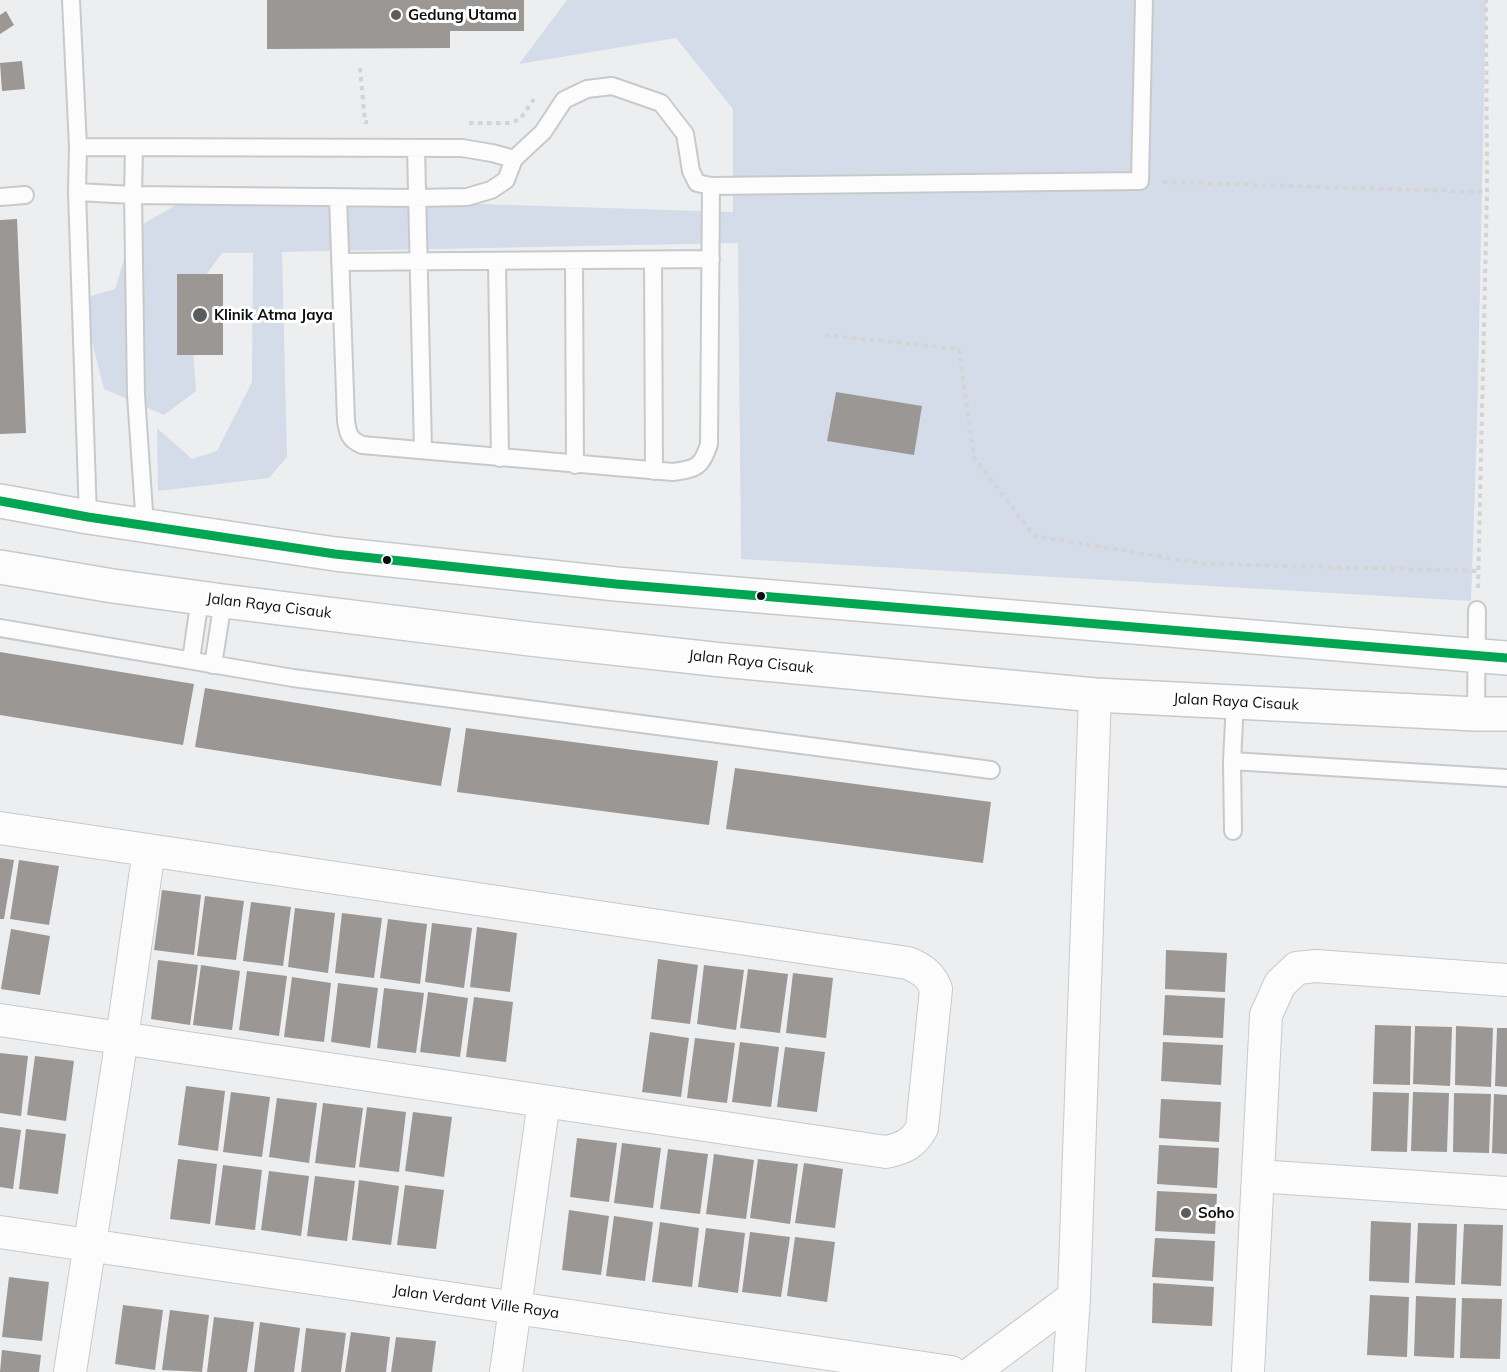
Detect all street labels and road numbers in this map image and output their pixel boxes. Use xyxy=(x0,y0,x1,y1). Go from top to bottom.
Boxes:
street label: Jalan Raya Cisauk xyxy=(205,589,333,623)
street label: Jalan Raya Cisauk xyxy=(687,646,815,678)
street label: Jalan Raya Cisauk xyxy=(1173,690,1299,714)
street label: Jalan Verdant Ville Raya xyxy=(392,1281,560,1323)

